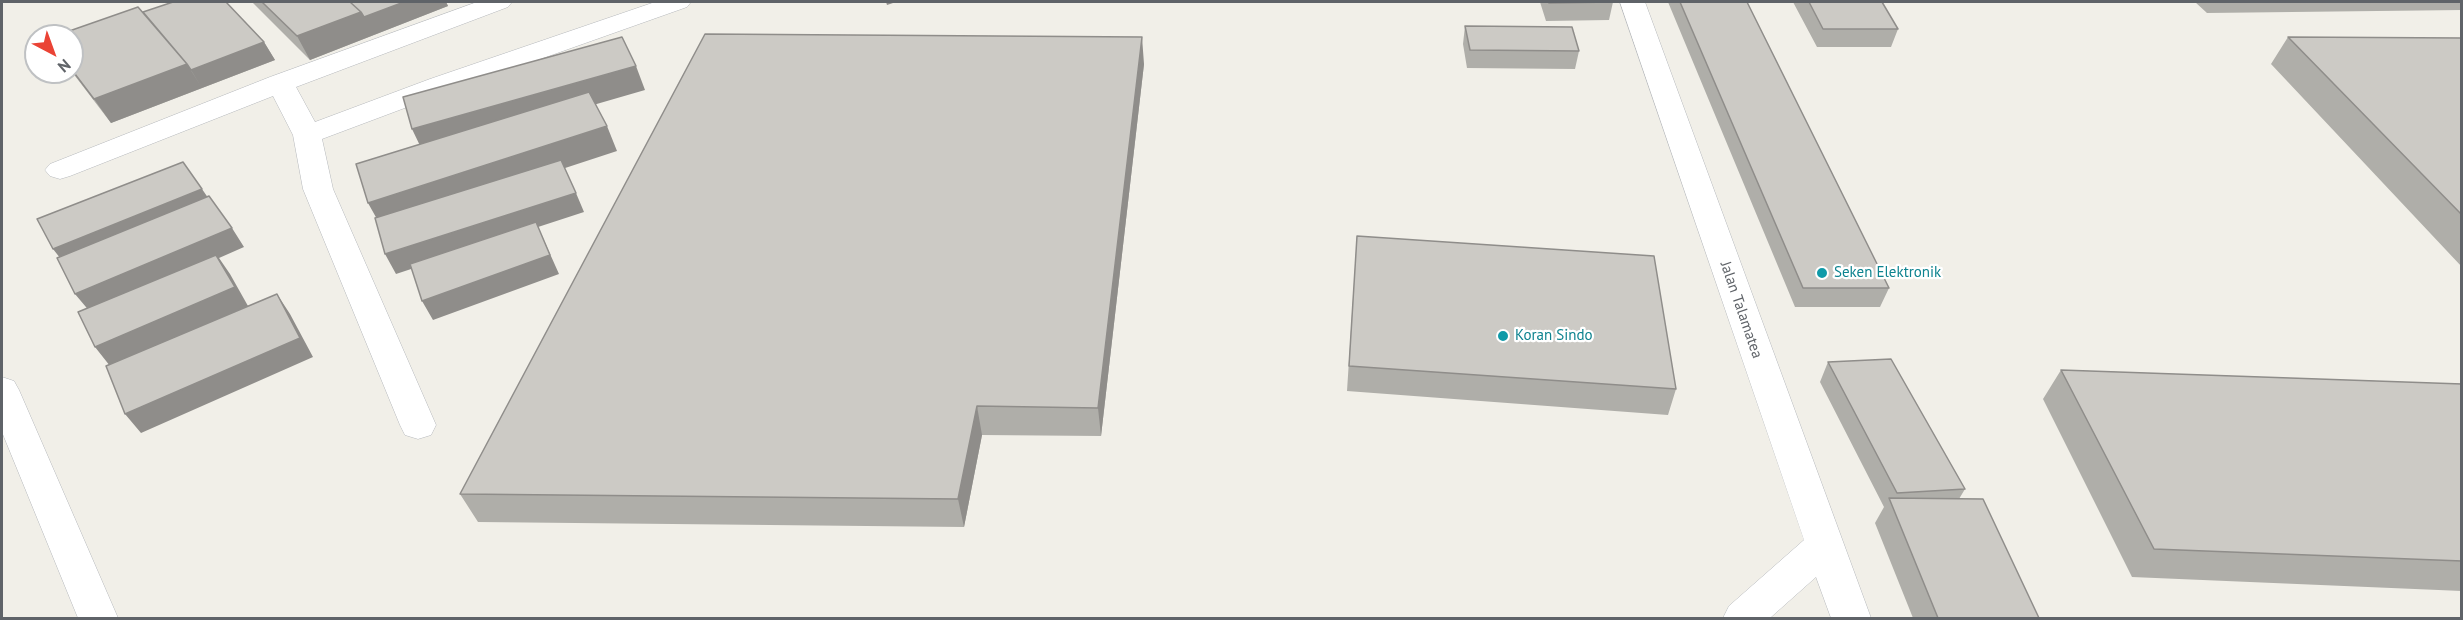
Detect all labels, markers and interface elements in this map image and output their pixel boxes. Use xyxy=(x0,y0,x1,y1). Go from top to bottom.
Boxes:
north arrow xyxy=(24,24,84,84)
text: N xyxy=(54,55,75,77)
street label: Jalan Talamatea xyxy=(1716,259,1766,361)
place label: Seken Elektronik xyxy=(1834,264,1941,282)
marker: Seken Elektronik xyxy=(1815,266,1829,280)
place label: Koran Sindo xyxy=(1515,327,1593,345)
marker: Koran Sindo xyxy=(1496,329,1510,343)

